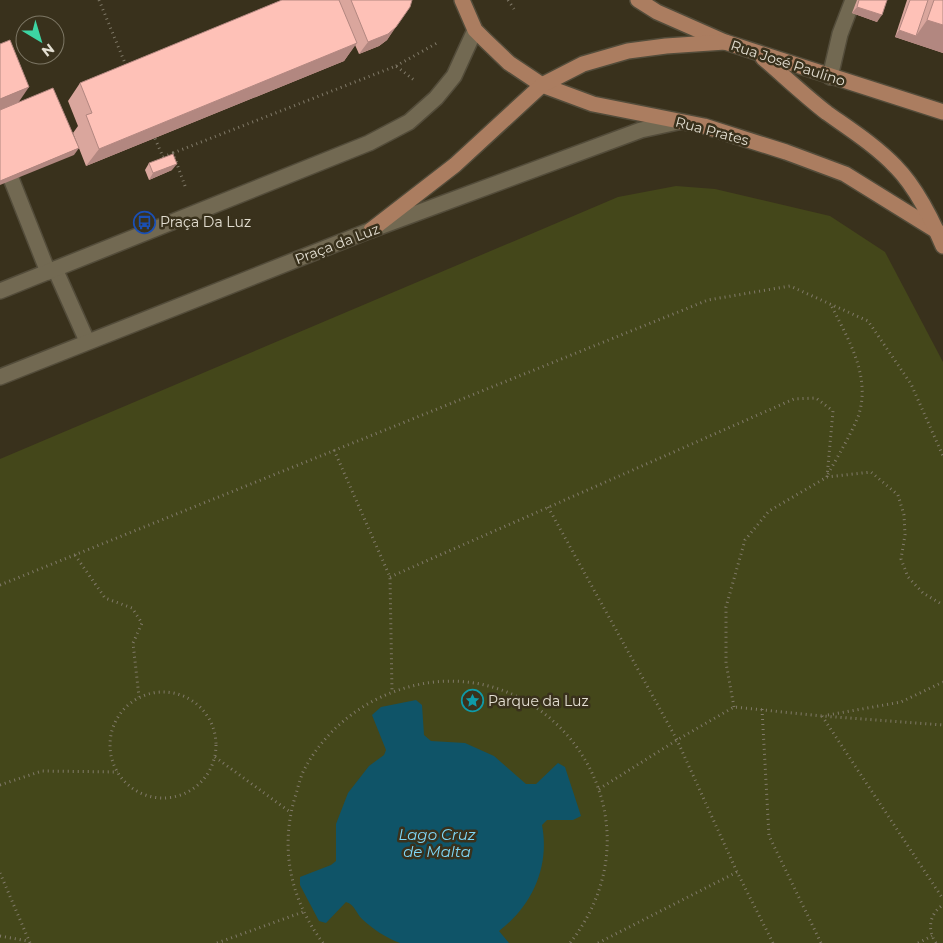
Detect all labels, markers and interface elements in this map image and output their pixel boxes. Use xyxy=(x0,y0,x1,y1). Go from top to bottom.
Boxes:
north arrow xyxy=(15,15,65,65)
street label: Rua José Paulino xyxy=(728,36,848,90)
text: N xyxy=(38,40,58,61)
street label: Rua Prates xyxy=(673,113,751,149)
bus stop icon: Praça Da Luz xyxy=(132,210,156,234)
place label: Praça Da Luz xyxy=(160,213,251,231)
street label: Praça da Luz xyxy=(292,220,382,268)
place icon: Parque da Luz xyxy=(460,689,484,713)
place label: Parque da Luz xyxy=(488,692,589,710)
water label: Lago Cruz de Malta xyxy=(398,825,476,861)

